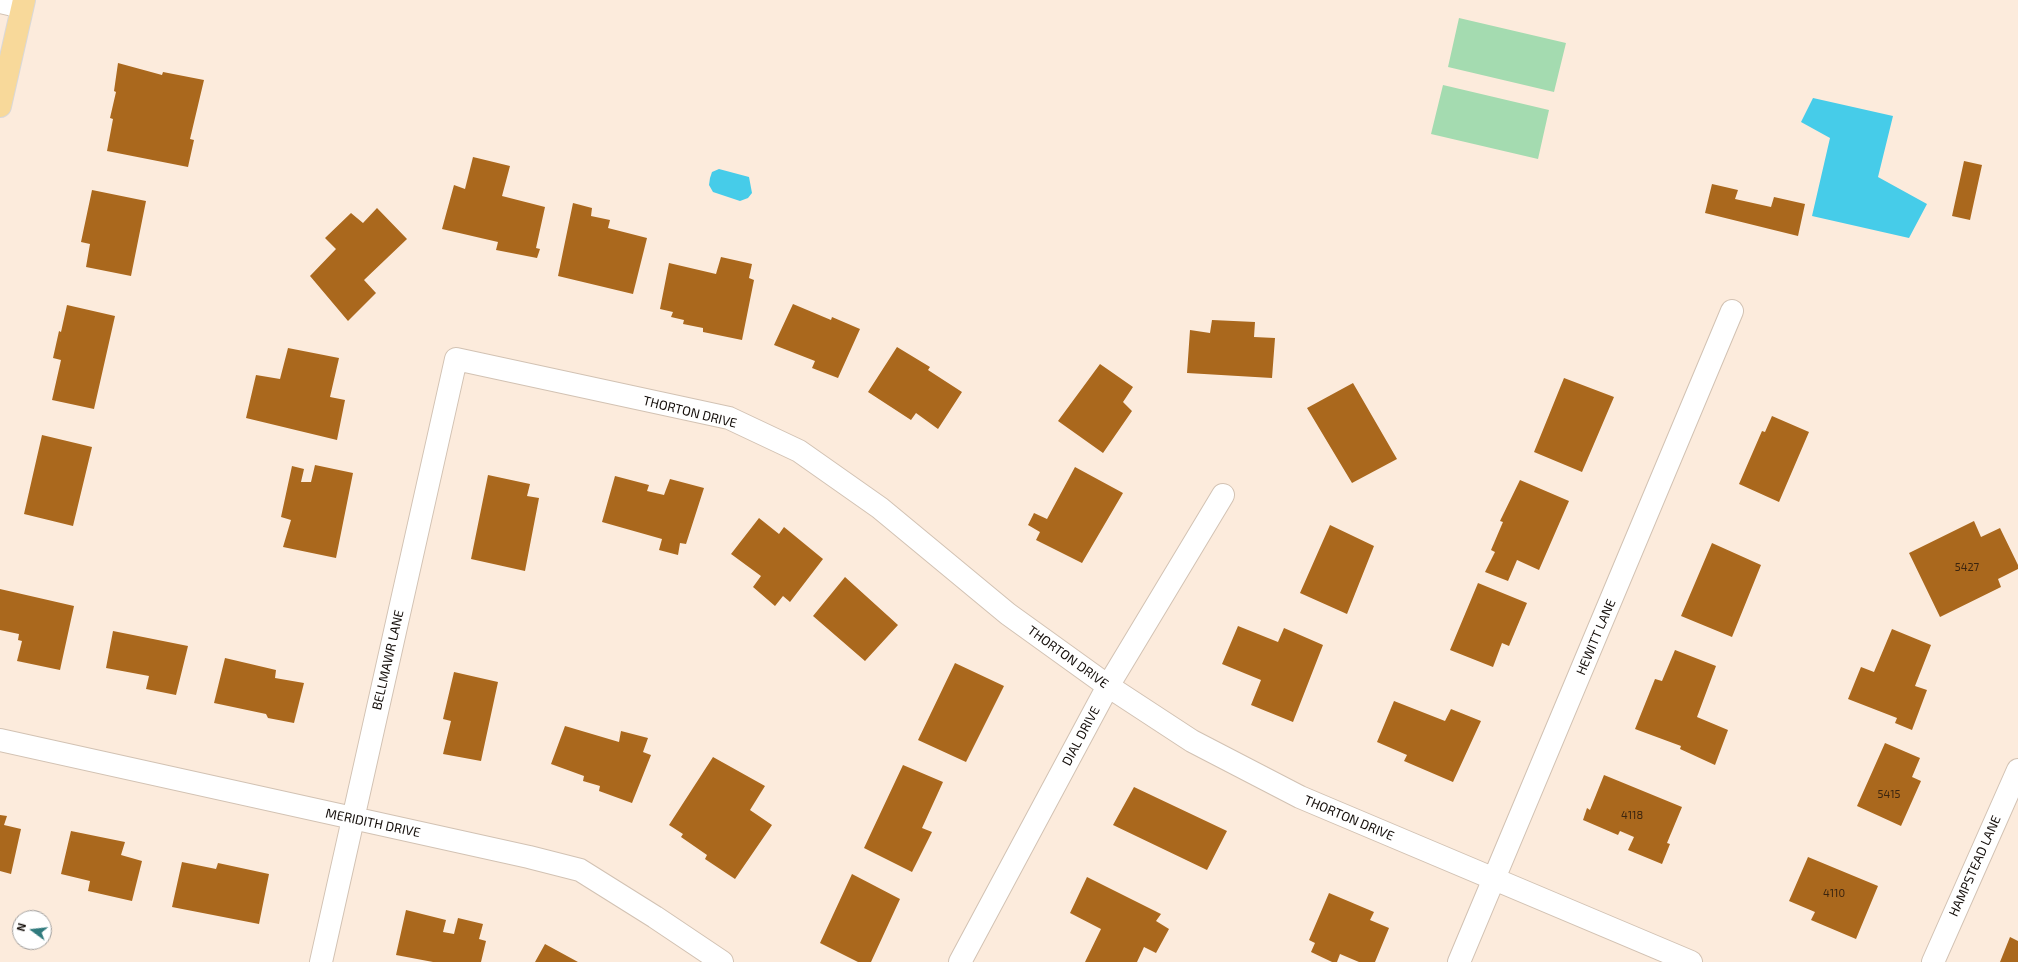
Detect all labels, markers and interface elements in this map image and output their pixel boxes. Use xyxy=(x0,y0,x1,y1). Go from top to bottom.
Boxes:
street label: THORTON DRIVE xyxy=(641,393,739,431)
house number: 5427 xyxy=(1955,560,1979,574)
street label: HEWITT LANE xyxy=(1573,597,1619,677)
street label: BELLMAWR LANE xyxy=(369,608,407,712)
street label: THORTON DRIVE xyxy=(1025,622,1111,692)
street label: DIAL DRIVE xyxy=(1059,704,1103,768)
house number: 5415 xyxy=(1878,787,1900,801)
street label: THORTON DRIVE xyxy=(1302,792,1396,844)
street label: MERIDITH DRIVE xyxy=(324,805,422,841)
house number: 4118 xyxy=(1621,808,1643,822)
street label: HAMPSTEAD LANE xyxy=(1946,813,2004,919)
house number: 4110 xyxy=(1823,886,1845,900)
north arrow xyxy=(12,910,52,950)
text: N xyxy=(14,922,28,933)

